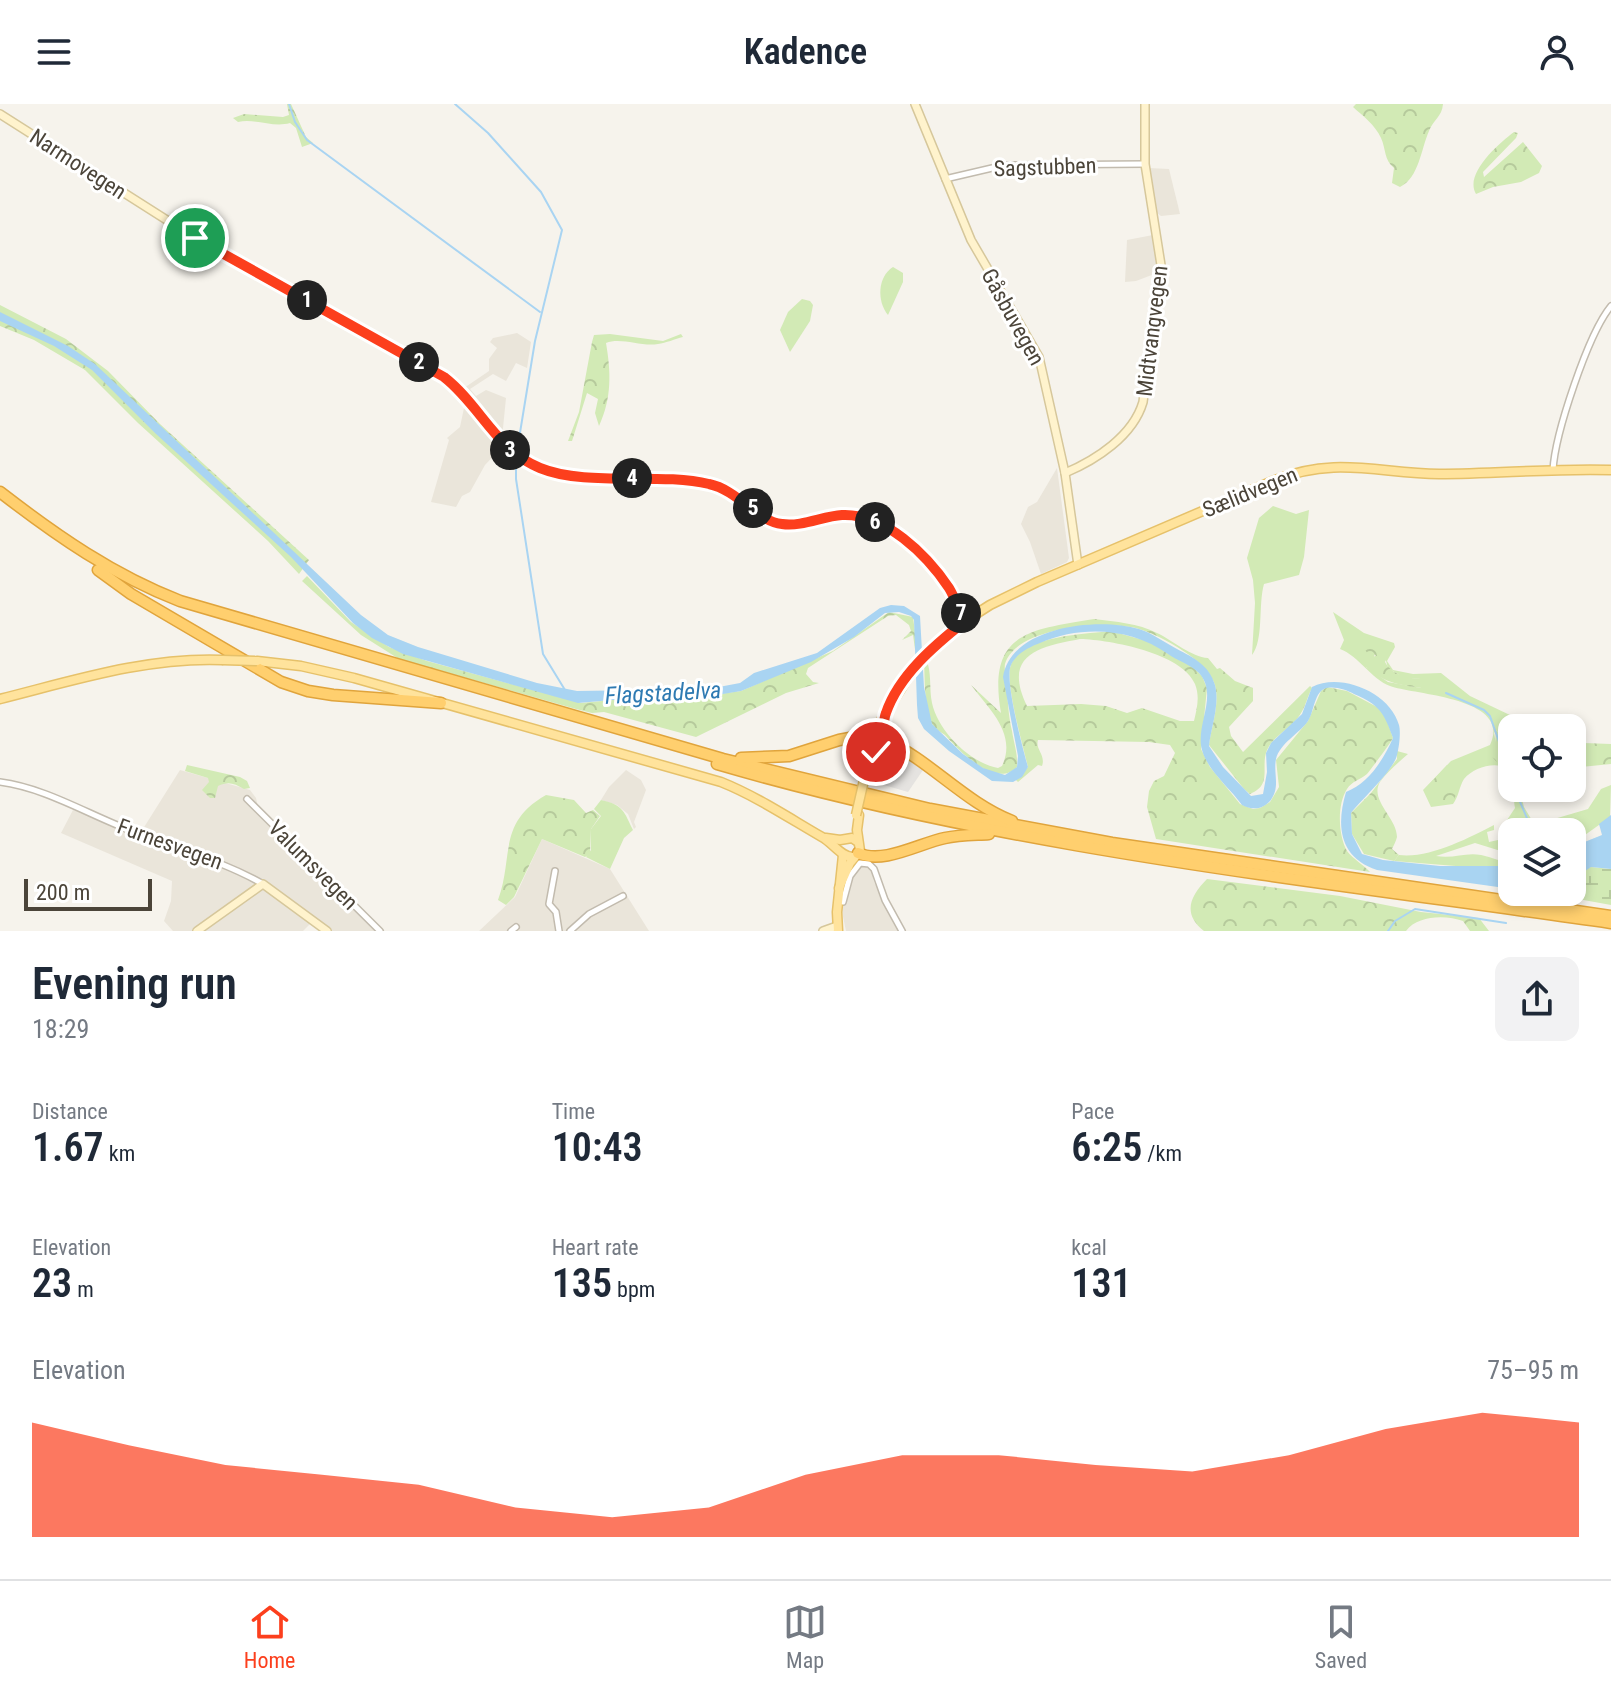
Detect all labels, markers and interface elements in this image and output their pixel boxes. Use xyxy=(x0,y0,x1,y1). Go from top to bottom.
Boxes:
icon: menu xyxy=(32,30,76,74)
icon: person xyxy=(1535,30,1579,74)
text: Kadence xyxy=(744,31,867,73)
street label: Narmovegen xyxy=(25,124,131,204)
street label: Sagstubben xyxy=(993,153,1097,181)
pin xyxy=(161,204,229,272)
icon: arrive xyxy=(173,216,217,260)
street label: Gåsbuvegen xyxy=(976,264,1050,370)
street label: Midtvangvegen xyxy=(1132,264,1172,398)
pin: 1 xyxy=(287,280,327,320)
text: 1 xyxy=(301,287,313,312)
pin: 2 xyxy=(399,342,439,382)
text: 2 xyxy=(413,349,425,374)
pin: 3 xyxy=(490,430,530,470)
text: 3 xyxy=(504,437,516,462)
pin: 4 xyxy=(612,458,652,498)
street label: Sælidvegen xyxy=(1199,462,1301,522)
text: 4 xyxy=(626,465,638,490)
pin: 5 xyxy=(733,488,773,528)
text: 5 xyxy=(747,495,759,520)
pin: 6 xyxy=(855,502,895,542)
text: 6 xyxy=(869,509,881,534)
pin: 7 xyxy=(941,593,981,633)
text: 7 xyxy=(955,600,967,625)
water label: Flagstadelva xyxy=(604,676,722,710)
map controls xyxy=(1498,714,1586,906)
button: locate xyxy=(1498,714,1586,802)
pin xyxy=(842,718,910,786)
icon: check xyxy=(854,730,898,774)
street label: Furnesvegen xyxy=(114,813,226,875)
street label: Valumsvegen xyxy=(263,815,363,915)
button: layers xyxy=(1498,818,1586,906)
scale bar xyxy=(24,875,152,911)
text: 200 m xyxy=(36,880,90,905)
button: share xyxy=(1495,957,1579,1041)
text: Evening run xyxy=(32,958,237,1010)
text: 18:29 xyxy=(32,1014,89,1044)
text: Distance xyxy=(32,1099,108,1124)
text: Time xyxy=(552,1099,595,1124)
text: Pace xyxy=(1071,1099,1114,1124)
text: 1.67 xyxy=(32,1124,104,1171)
text: 10:43 xyxy=(552,1124,643,1171)
text: 6:25 xyxy=(1071,1124,1142,1171)
text: km xyxy=(104,1141,135,1166)
text: /km xyxy=(1142,1141,1182,1166)
text: Elevation xyxy=(32,1235,111,1260)
text: Heart rate xyxy=(552,1235,639,1260)
text: kcal xyxy=(1071,1235,1107,1260)
text: 23 xyxy=(32,1260,72,1307)
text: 135 xyxy=(552,1260,612,1307)
text: 131 xyxy=(1071,1260,1132,1307)
text: m xyxy=(72,1277,94,1302)
text: bpm xyxy=(612,1277,655,1302)
text: Elevation xyxy=(32,1355,126,1385)
text: 75–95 m xyxy=(1487,1355,1579,1385)
tab: Home xyxy=(244,1600,295,1673)
tab: Map xyxy=(783,1600,827,1673)
tab: Saved xyxy=(1315,1600,1367,1673)

